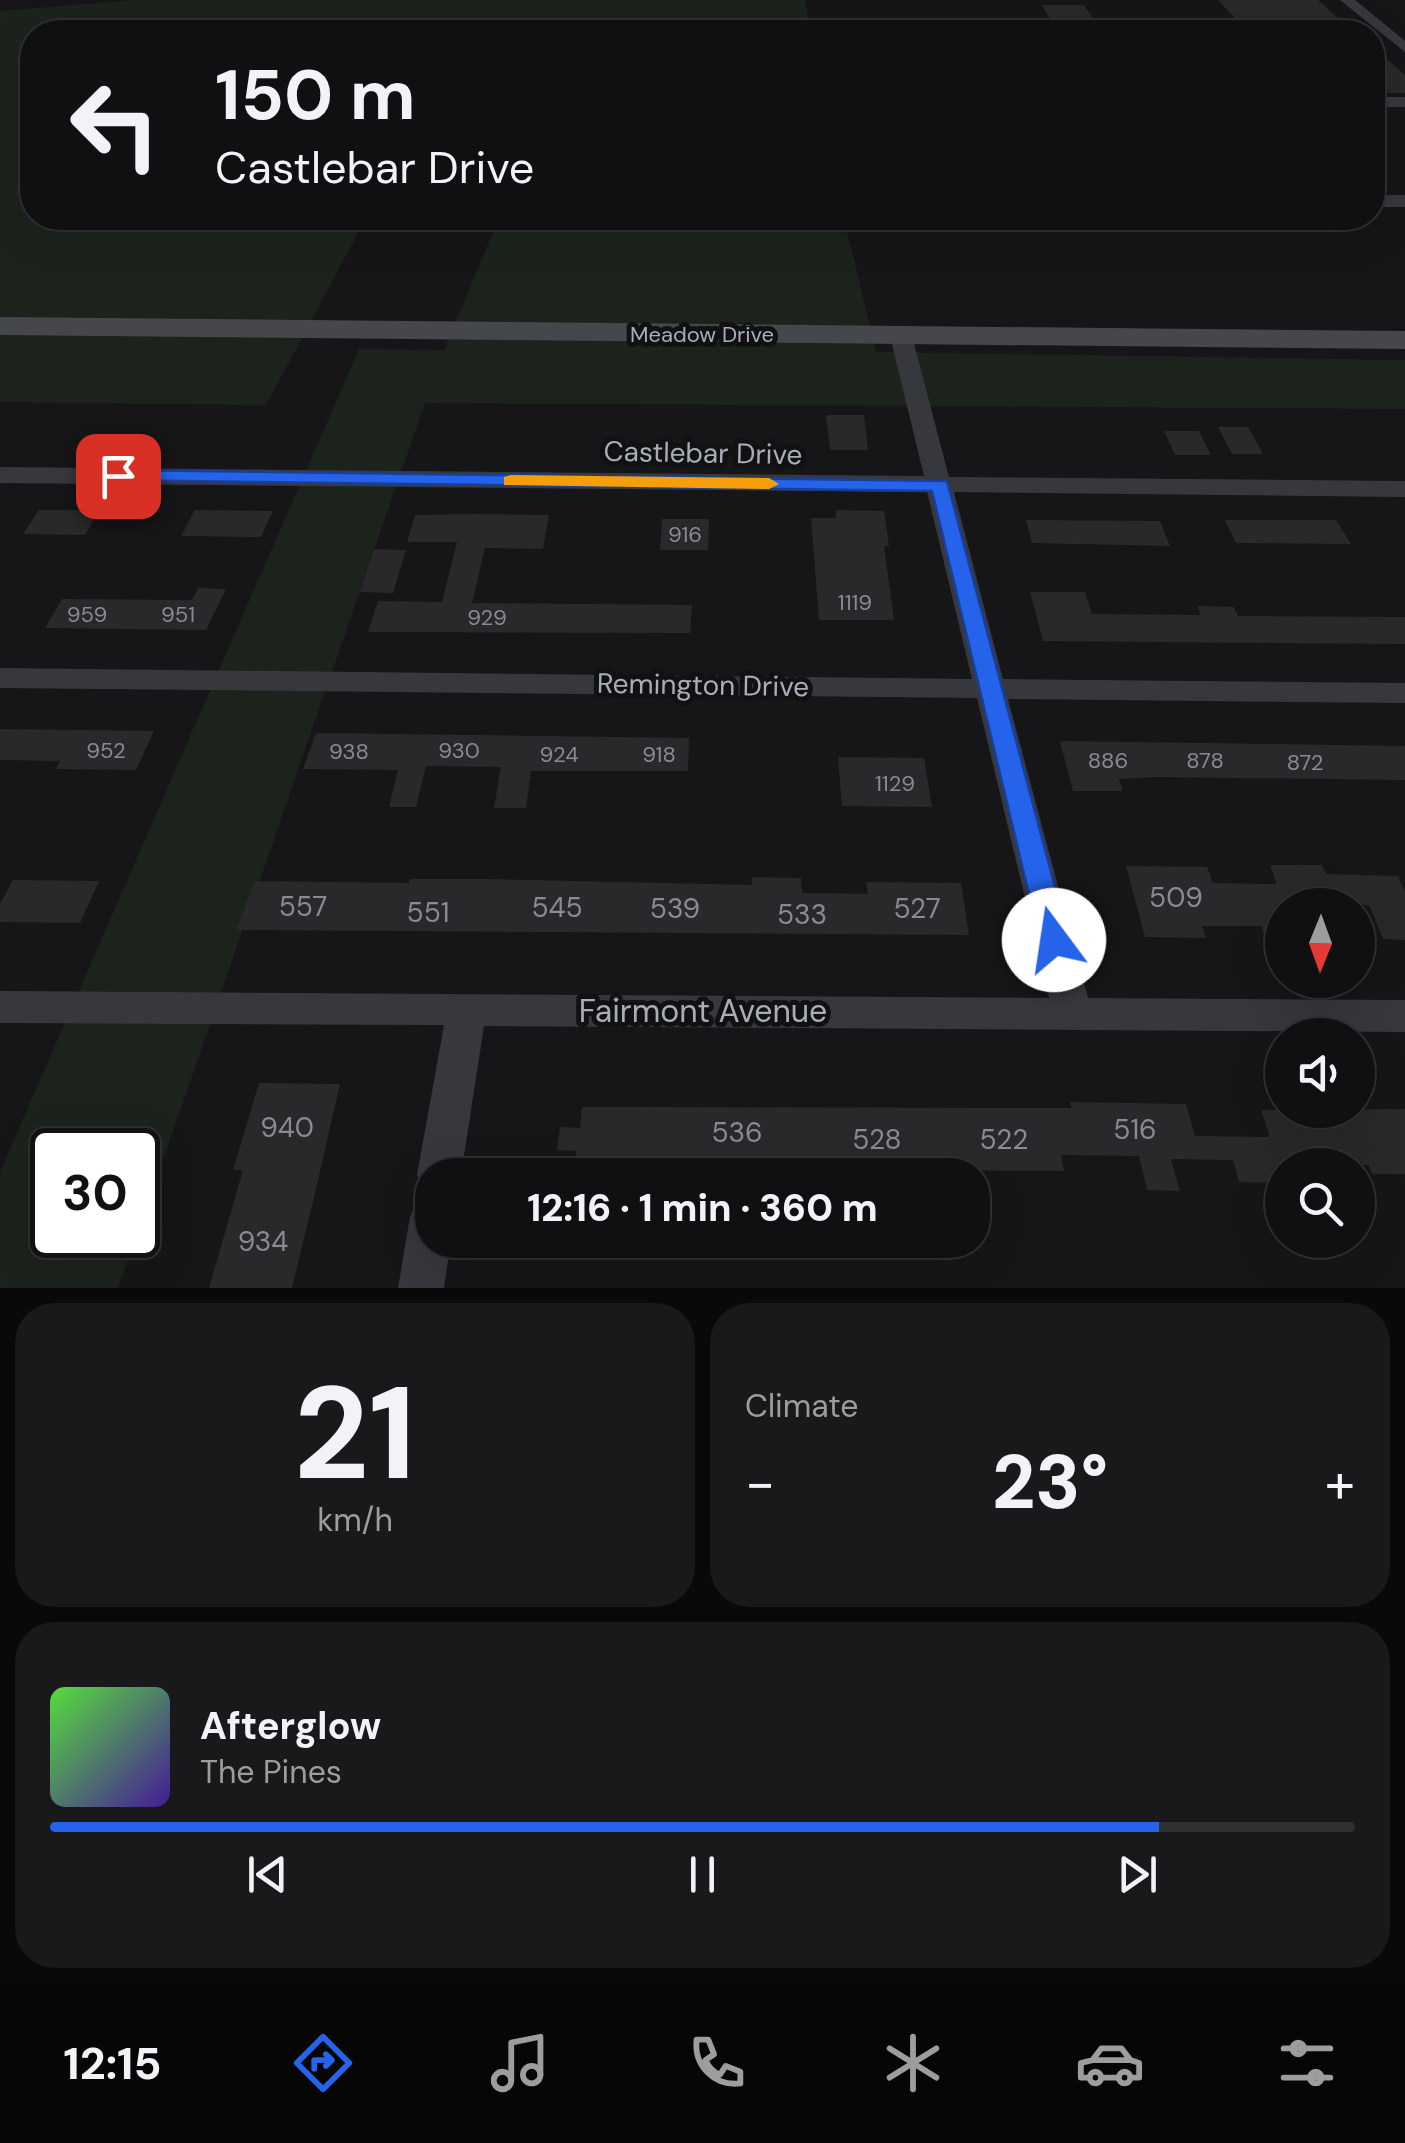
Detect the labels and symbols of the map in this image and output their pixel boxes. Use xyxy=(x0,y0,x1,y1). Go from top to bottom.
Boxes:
street label: Meadow Drive xyxy=(630,320,774,349)
street label: Castlebar Drive xyxy=(603,433,803,473)
pin xyxy=(76,434,161,519)
house number: 916 xyxy=(668,520,702,549)
house number: 1119 xyxy=(838,588,872,617)
house number: 959 xyxy=(67,600,107,629)
house number: 951 xyxy=(161,600,195,629)
house number: 929 xyxy=(467,603,507,632)
street label: Remington Drive xyxy=(597,665,809,705)
house number: 952 xyxy=(86,736,126,765)
house number: 930 xyxy=(438,736,480,765)
house number: 938 xyxy=(329,737,369,766)
house number: 924 xyxy=(539,740,579,769)
house number: 918 xyxy=(642,740,676,769)
house number: 886 xyxy=(1088,746,1128,775)
house number: 878 xyxy=(1186,746,1224,775)
house number: 872 xyxy=(1287,748,1323,777)
house number: 1129 xyxy=(875,769,915,798)
house number: 509 xyxy=(1149,879,1203,916)
house number: 557 xyxy=(279,888,327,925)
position arrow xyxy=(1002,888,1106,992)
north arrow xyxy=(1265,888,1375,998)
house number: 545 xyxy=(531,889,583,926)
house number: 539 xyxy=(650,890,700,927)
house number: 527 xyxy=(893,890,941,927)
house number: 551 xyxy=(407,894,449,931)
house number: 533 xyxy=(777,896,827,933)
street label: Fairmont Avenue xyxy=(579,990,827,1032)
house number: 940 xyxy=(260,1109,314,1146)
house number: 516 xyxy=(1113,1111,1157,1148)
house number: 536 xyxy=(711,1114,763,1151)
house number: 528 xyxy=(852,1121,902,1158)
house number: 522 xyxy=(980,1121,1028,1158)
speed limit sign: 30 xyxy=(30,1128,160,1258)
house number: 934 xyxy=(238,1223,288,1260)

